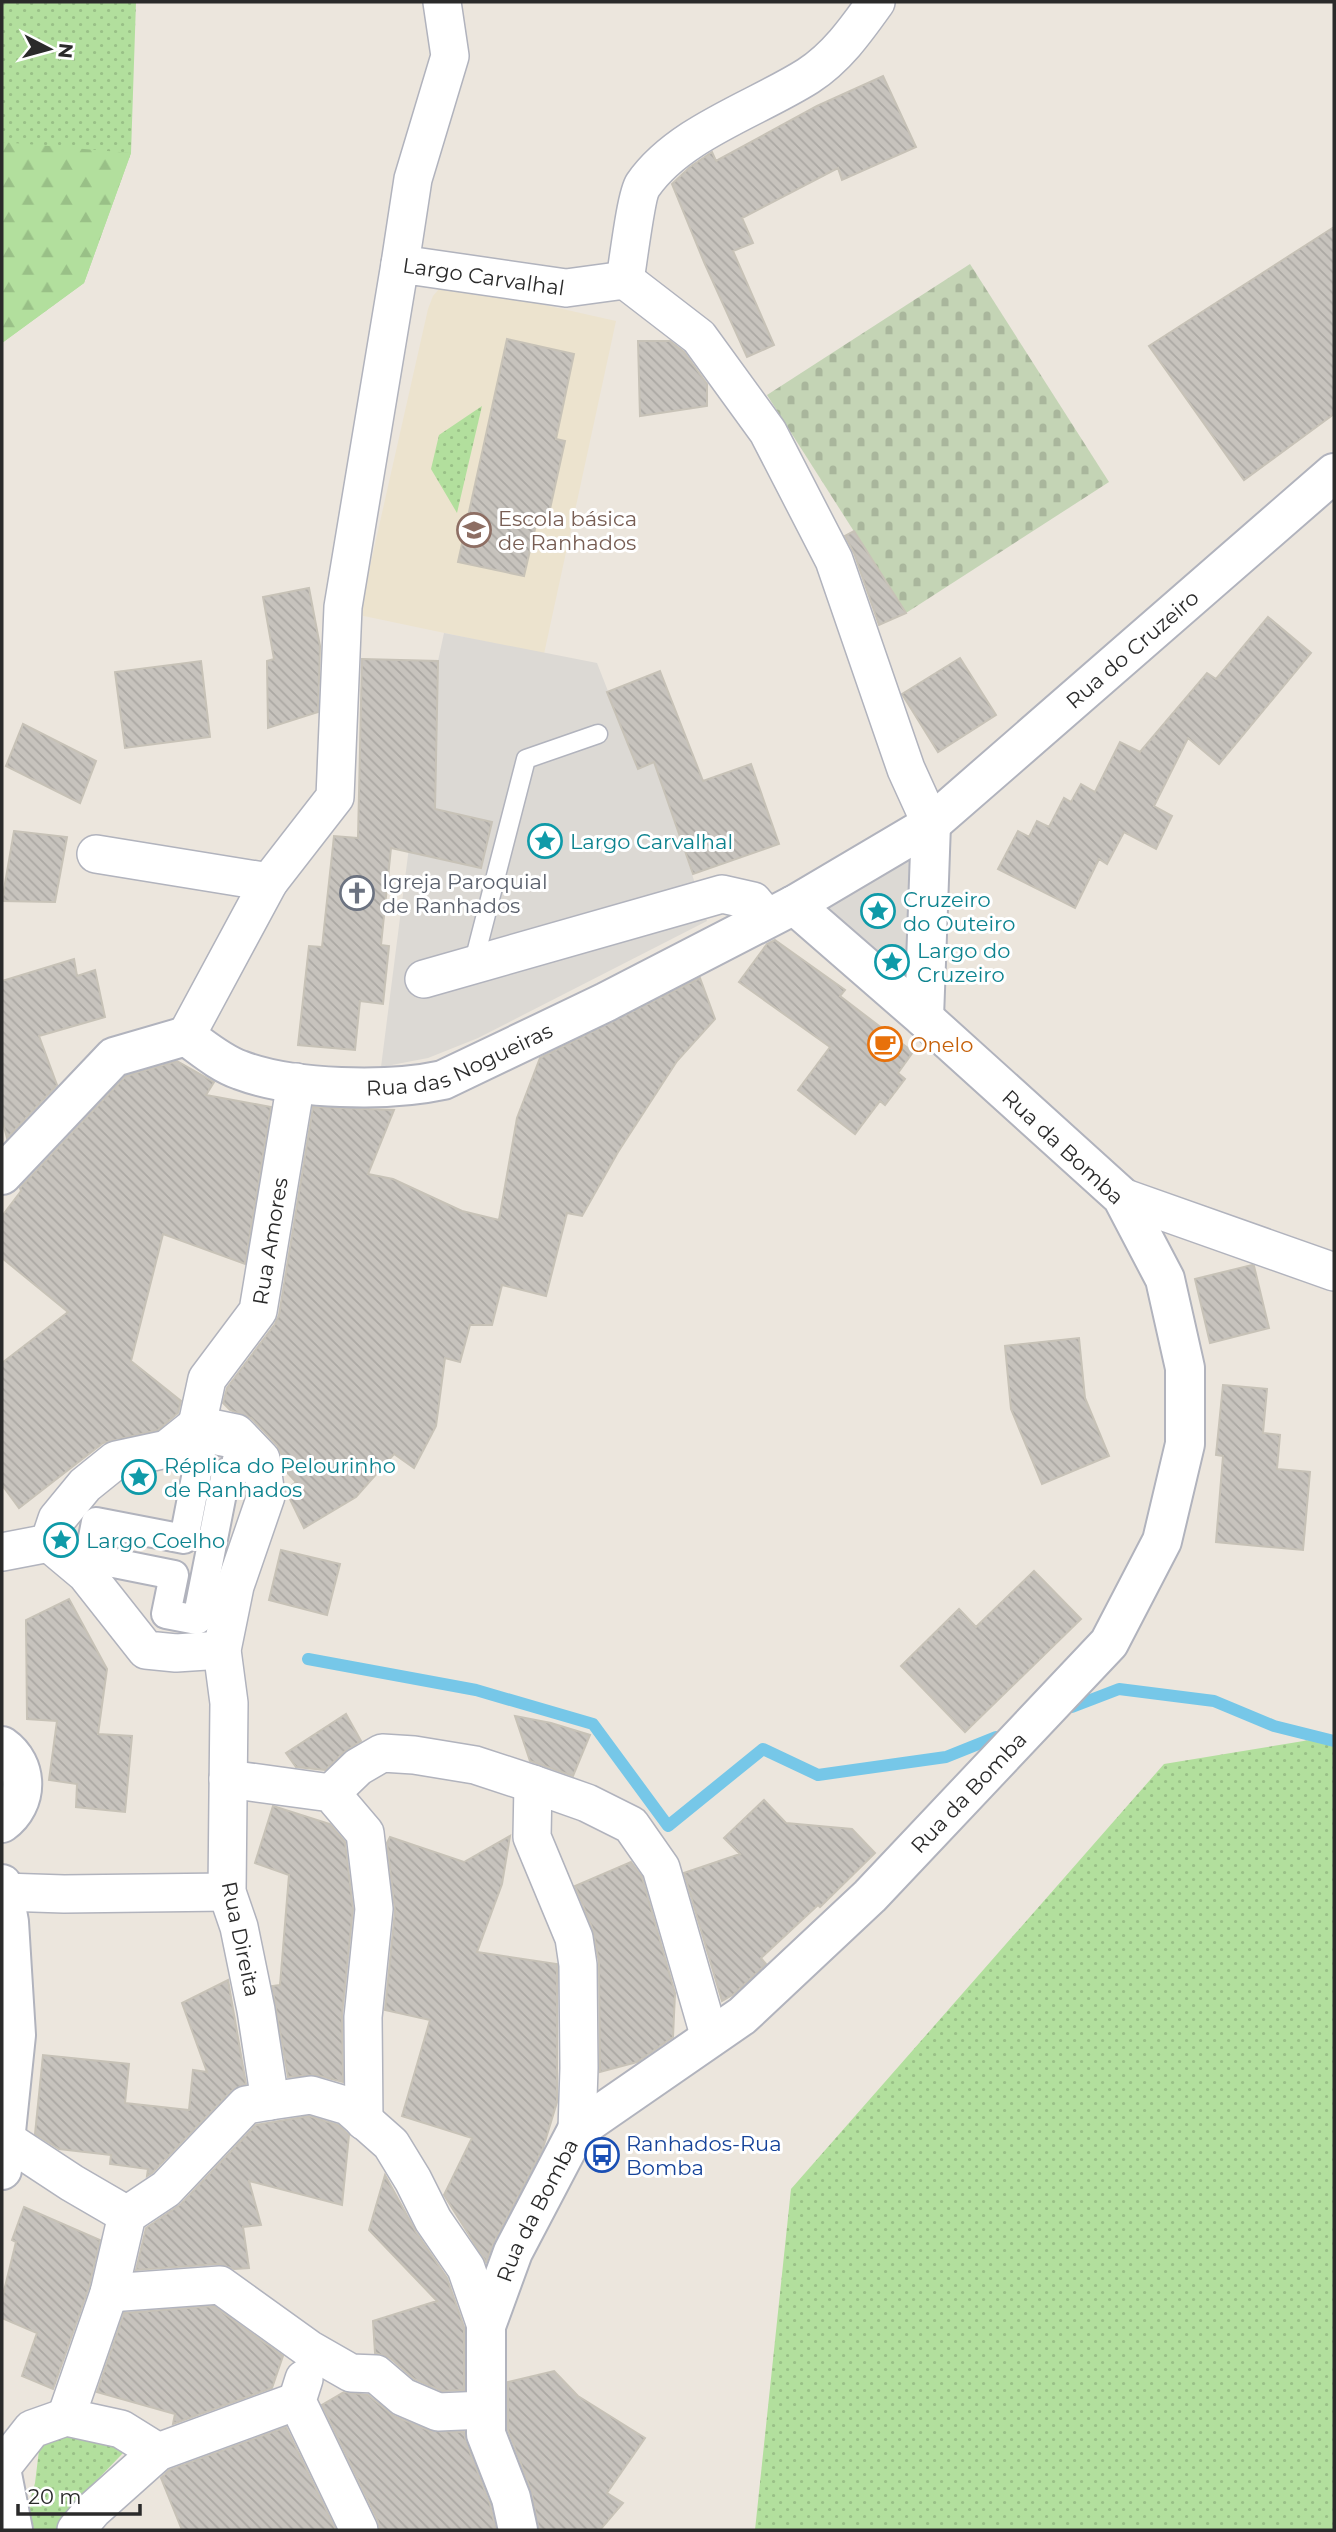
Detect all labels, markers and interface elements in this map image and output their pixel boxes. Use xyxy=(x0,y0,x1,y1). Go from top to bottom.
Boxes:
north arrow xyxy=(14,14,84,84)
text: N xyxy=(53,42,78,60)
street label: Largo Carvalhal xyxy=(401,252,566,300)
place label: Escola básica de Ranhados xyxy=(498,506,637,555)
school or university icon: Escola básica de Ranhados xyxy=(455,511,493,549)
street label: Rua do Cruzeiro xyxy=(1061,584,1204,713)
place icon: Largo Carvalhal xyxy=(526,822,564,860)
place label: Largo Carvalhal xyxy=(570,829,733,854)
place label: Igreja Paroquial de Ranhados xyxy=(382,869,548,918)
church icon: Igreja Paroquial de Ranhados xyxy=(338,874,376,912)
place label: Cruzeiro do Outeiro xyxy=(903,887,1015,936)
place icon: Cruzeiro do Outeiro xyxy=(859,892,897,930)
place label: Largo do Cruzeiro xyxy=(917,938,1010,987)
place icon: Largo do Cruzeiro xyxy=(873,943,911,981)
street label: Rua das Nogueiras xyxy=(366,1017,556,1100)
cafe icon: Onelo xyxy=(866,1025,904,1063)
place label: Onelo xyxy=(910,1032,973,1057)
street label: Rua da Bomba xyxy=(997,1084,1129,1210)
street label: Rua Amores xyxy=(247,1175,292,1307)
place label: Réplica do Pelourinho de Ranhados xyxy=(164,1453,396,1502)
place icon: Réplica do Pelourinho de Ranhados xyxy=(120,1458,158,1496)
place icon: Largo Coelho xyxy=(42,1521,80,1559)
place label: Largo Coelho xyxy=(86,1528,225,1553)
street label: Rua da Bomba xyxy=(905,1726,1031,1858)
street label: Rua Direita xyxy=(217,1879,265,1999)
place label: Ranhados-Rua Bomba xyxy=(626,2131,782,2180)
street label: Rua da Bomba xyxy=(491,2134,583,2285)
bus stop icon: Ranhados-Rua Bomba xyxy=(583,2136,621,2174)
scale bar xyxy=(18,2472,140,2516)
text: 20 m xyxy=(28,2484,82,2509)

